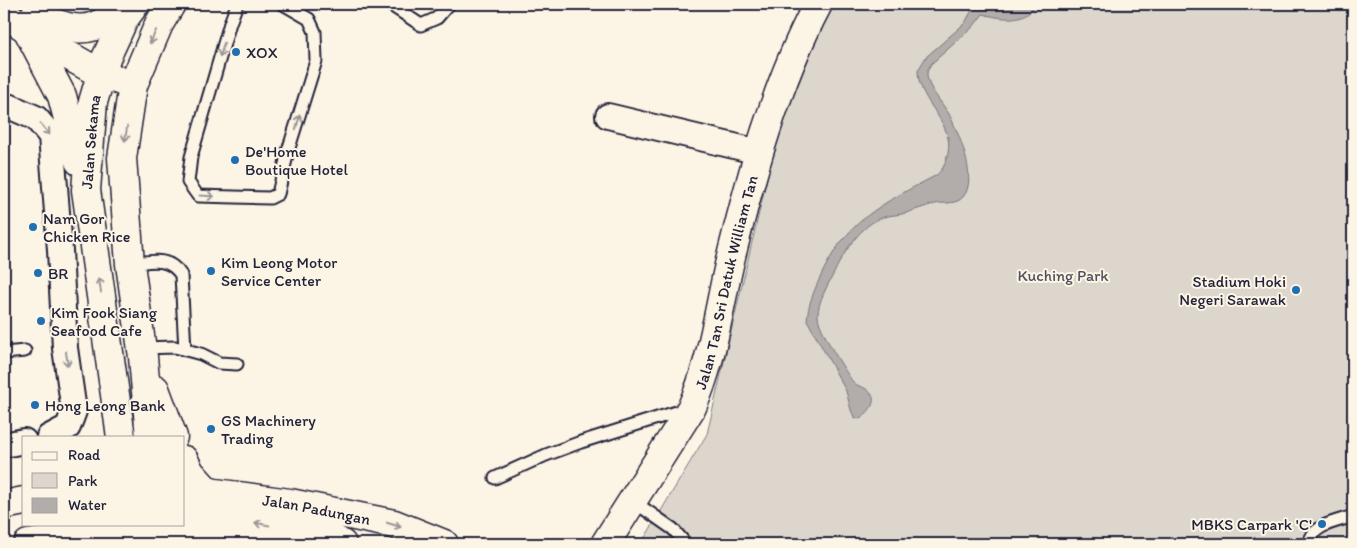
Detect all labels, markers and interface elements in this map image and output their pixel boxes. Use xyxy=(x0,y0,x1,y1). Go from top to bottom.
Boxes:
one-way arrow xyxy=(148,29,158,44)
one-way arrow xyxy=(216,42,226,58)
place label: XOX xyxy=(246,43,278,62)
marker: XOX xyxy=(230,46,242,58)
street label: Jalan Sekama xyxy=(77,92,104,190)
one-way arrow xyxy=(293,114,303,130)
one-way arrow xyxy=(39,122,50,135)
one-way arrow xyxy=(120,125,130,141)
place label: De'Home Boutique Hotel xyxy=(245,142,348,179)
marker: De'Home Boutique Hotel xyxy=(229,154,241,166)
street label: Jalan Tan Sri Datuk William Tan xyxy=(690,173,761,392)
one-way arrow xyxy=(199,192,215,201)
place label: Nam Gor Chicken Rice xyxy=(43,209,130,246)
marker: Nam Gor Chicken Rice xyxy=(27,221,39,233)
place label: Kim Leong Motor Service Center xyxy=(221,253,337,290)
place label: BR xyxy=(48,264,68,283)
marker: Kim Leong Motor Service Center xyxy=(205,265,217,277)
park label: Kuching Park xyxy=(1017,266,1109,285)
marker: BR xyxy=(32,267,44,279)
place label: Stadium Hoki Negeri Sarawak xyxy=(1179,272,1286,309)
one-way arrow xyxy=(95,277,105,293)
marker: Stadium Hoki Negeri Sarawak xyxy=(1290,284,1302,296)
place label: Kim Fook Siang Seafood Cafe xyxy=(51,303,158,340)
marker: Kim Fook Siang Seafood Cafe xyxy=(35,315,47,327)
one-way arrow xyxy=(62,350,72,366)
place label: Hong Leong Bank xyxy=(45,396,166,415)
marker: Hong Leong Bank xyxy=(29,399,41,411)
place label: GS Machinery Trading xyxy=(221,411,316,448)
marker: GS Machinery Trading xyxy=(205,423,217,435)
legend xyxy=(22,436,185,526)
text: Road xyxy=(68,446,101,464)
text: Park xyxy=(68,472,98,490)
street label: Jalan Padungan xyxy=(261,490,372,529)
text: Water xyxy=(68,496,107,514)
place label: MBKS Carpark 'C' xyxy=(1191,515,1312,534)
marker: MBKS Carpark 'C' xyxy=(1316,518,1328,530)
one-way arrow xyxy=(254,519,270,529)
one-way arrow xyxy=(386,520,402,530)

